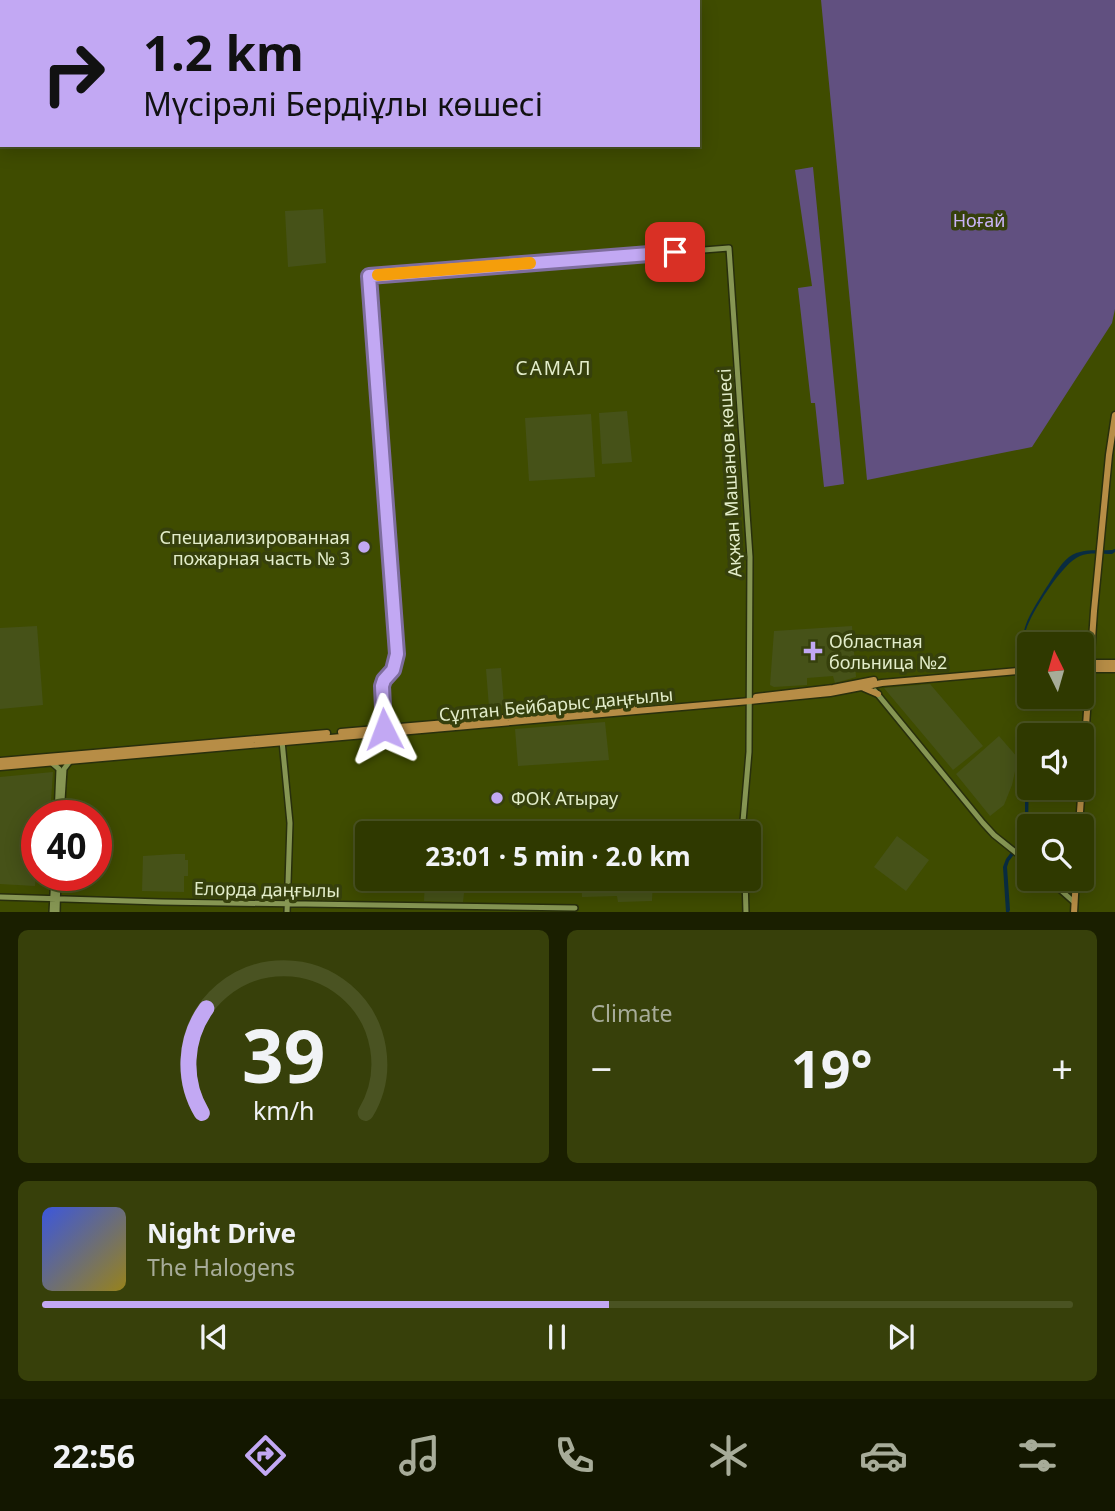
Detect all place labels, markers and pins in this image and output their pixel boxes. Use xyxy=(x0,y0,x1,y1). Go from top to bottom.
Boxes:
pin xyxy=(645,222,705,282)
place label: Специализированная пожарная часть № 3 xyxy=(159,525,350,570)
marker: Специализированная пожарная часть № 3 xyxy=(356,539,372,555)
place label: Областная больница №2 xyxy=(829,629,947,674)
marker: Областная больница №2 xyxy=(803,641,823,661)
place label: ФОК Атырау xyxy=(511,786,619,810)
marker: ФОК Атырау xyxy=(489,790,505,806)

